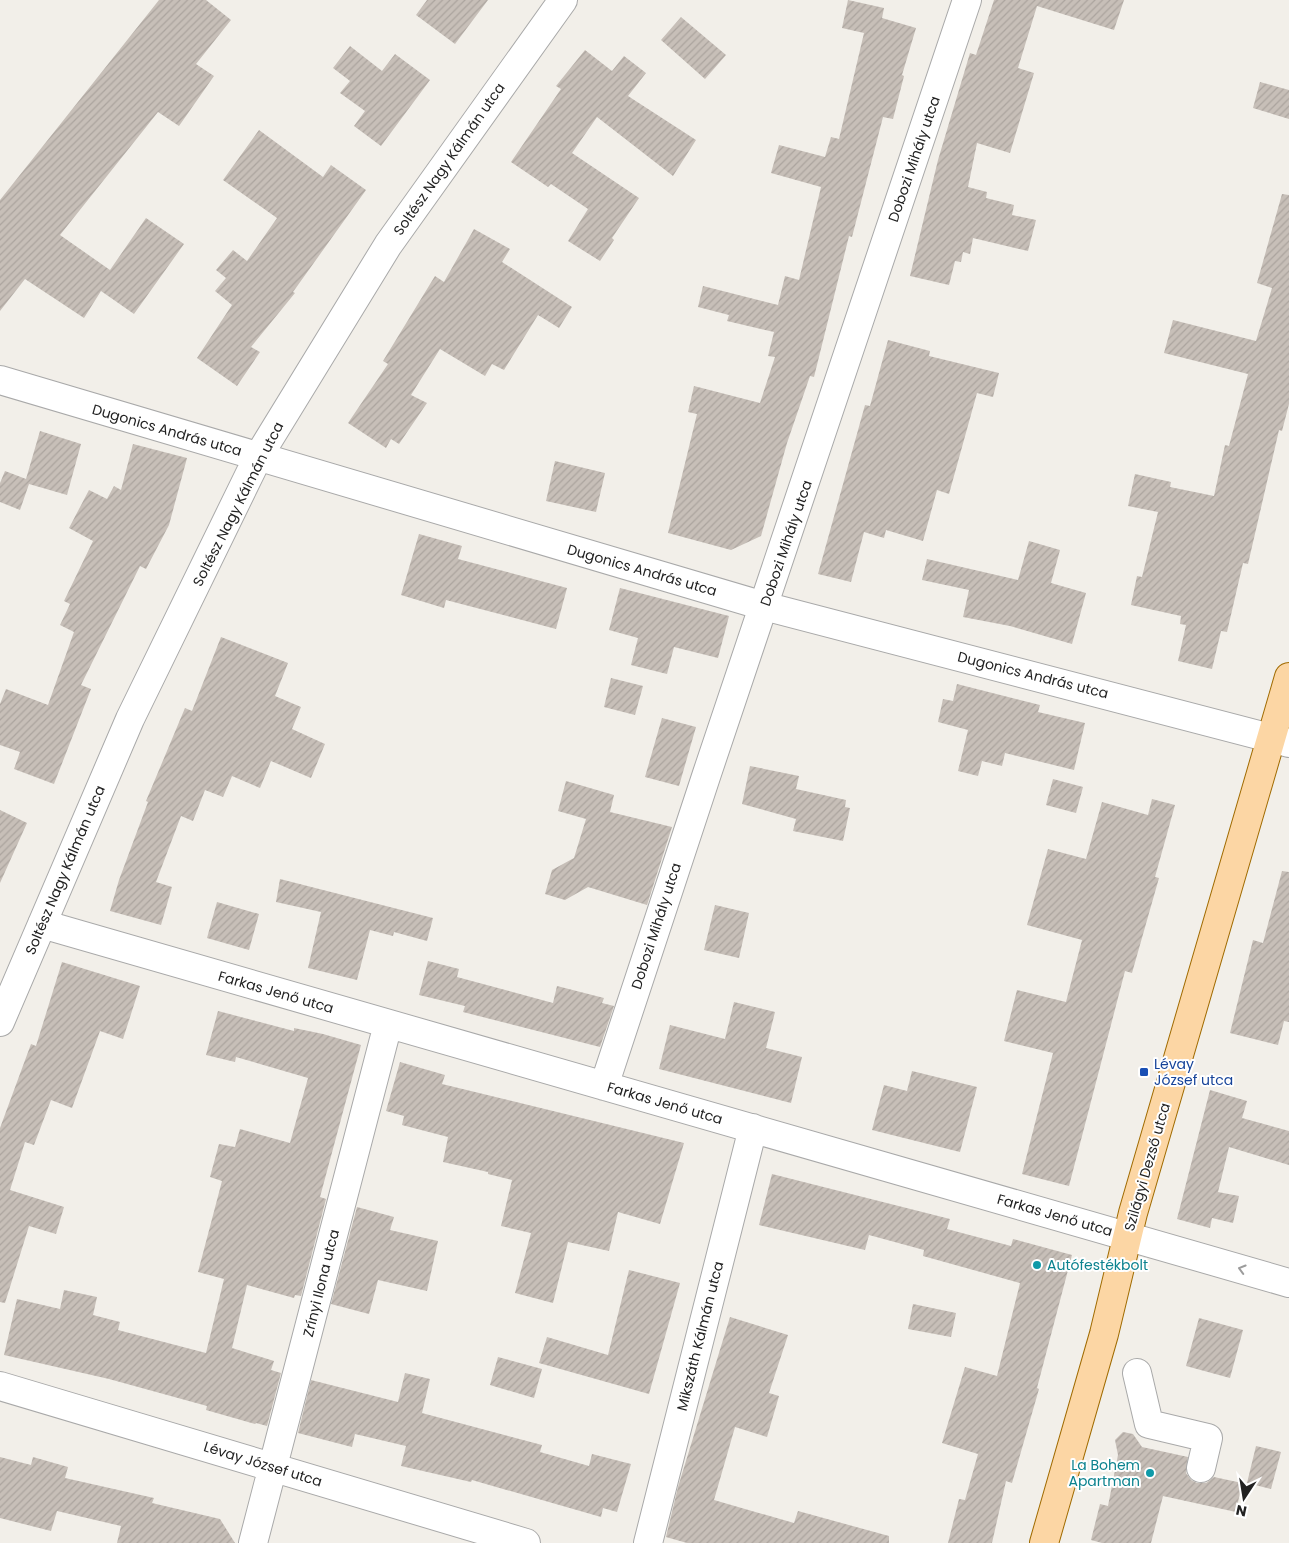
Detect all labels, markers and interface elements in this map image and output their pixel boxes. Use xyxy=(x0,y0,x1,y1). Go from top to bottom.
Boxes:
street label: Soltész Nagy Kálmán utca xyxy=(389,79,509,239)
street label: Dobozi Mihály utca xyxy=(883,93,945,225)
street label: Dugonics András utca xyxy=(90,399,244,461)
street label: Soltész Nagy Kálmán utca xyxy=(188,418,288,590)
street label: Dobozi Mihály utca xyxy=(755,477,817,609)
street label: Dugonics András utca xyxy=(565,539,719,601)
street label: Dugonics András utca xyxy=(955,647,1111,703)
street label: Soltész Nagy Kálmán utca xyxy=(20,782,110,958)
street label: Dobozi Mihály utca xyxy=(626,860,686,992)
street label: Farkas Jenő utca xyxy=(216,966,336,1018)
place label: Lévay József utca xyxy=(1154,1054,1233,1090)
marker: Lévay József utca xyxy=(1138,1066,1150,1078)
street label: Farkas Jenő utca xyxy=(605,1077,725,1129)
street label: Szilágyi Dezső utca xyxy=(1119,1101,1175,1233)
street label: Farkas Jenő utca xyxy=(995,1189,1115,1241)
street label: Zrínyi Ilona utca xyxy=(298,1227,344,1339)
place label: Autófestékbolt xyxy=(1047,1255,1148,1275)
street label: Mikszáth Kálmán utca xyxy=(672,1259,728,1413)
marker: Autófestékbolt xyxy=(1031,1259,1043,1271)
one-way arrow xyxy=(1239,1265,1247,1275)
street label: Lévay József utca xyxy=(201,1436,325,1492)
place label: La Bohem Apartman xyxy=(1068,1455,1140,1491)
marker: La Bohem Apartman xyxy=(1144,1467,1156,1479)
north arrow xyxy=(1219,1473,1269,1523)
text: N xyxy=(1234,1500,1249,1522)

